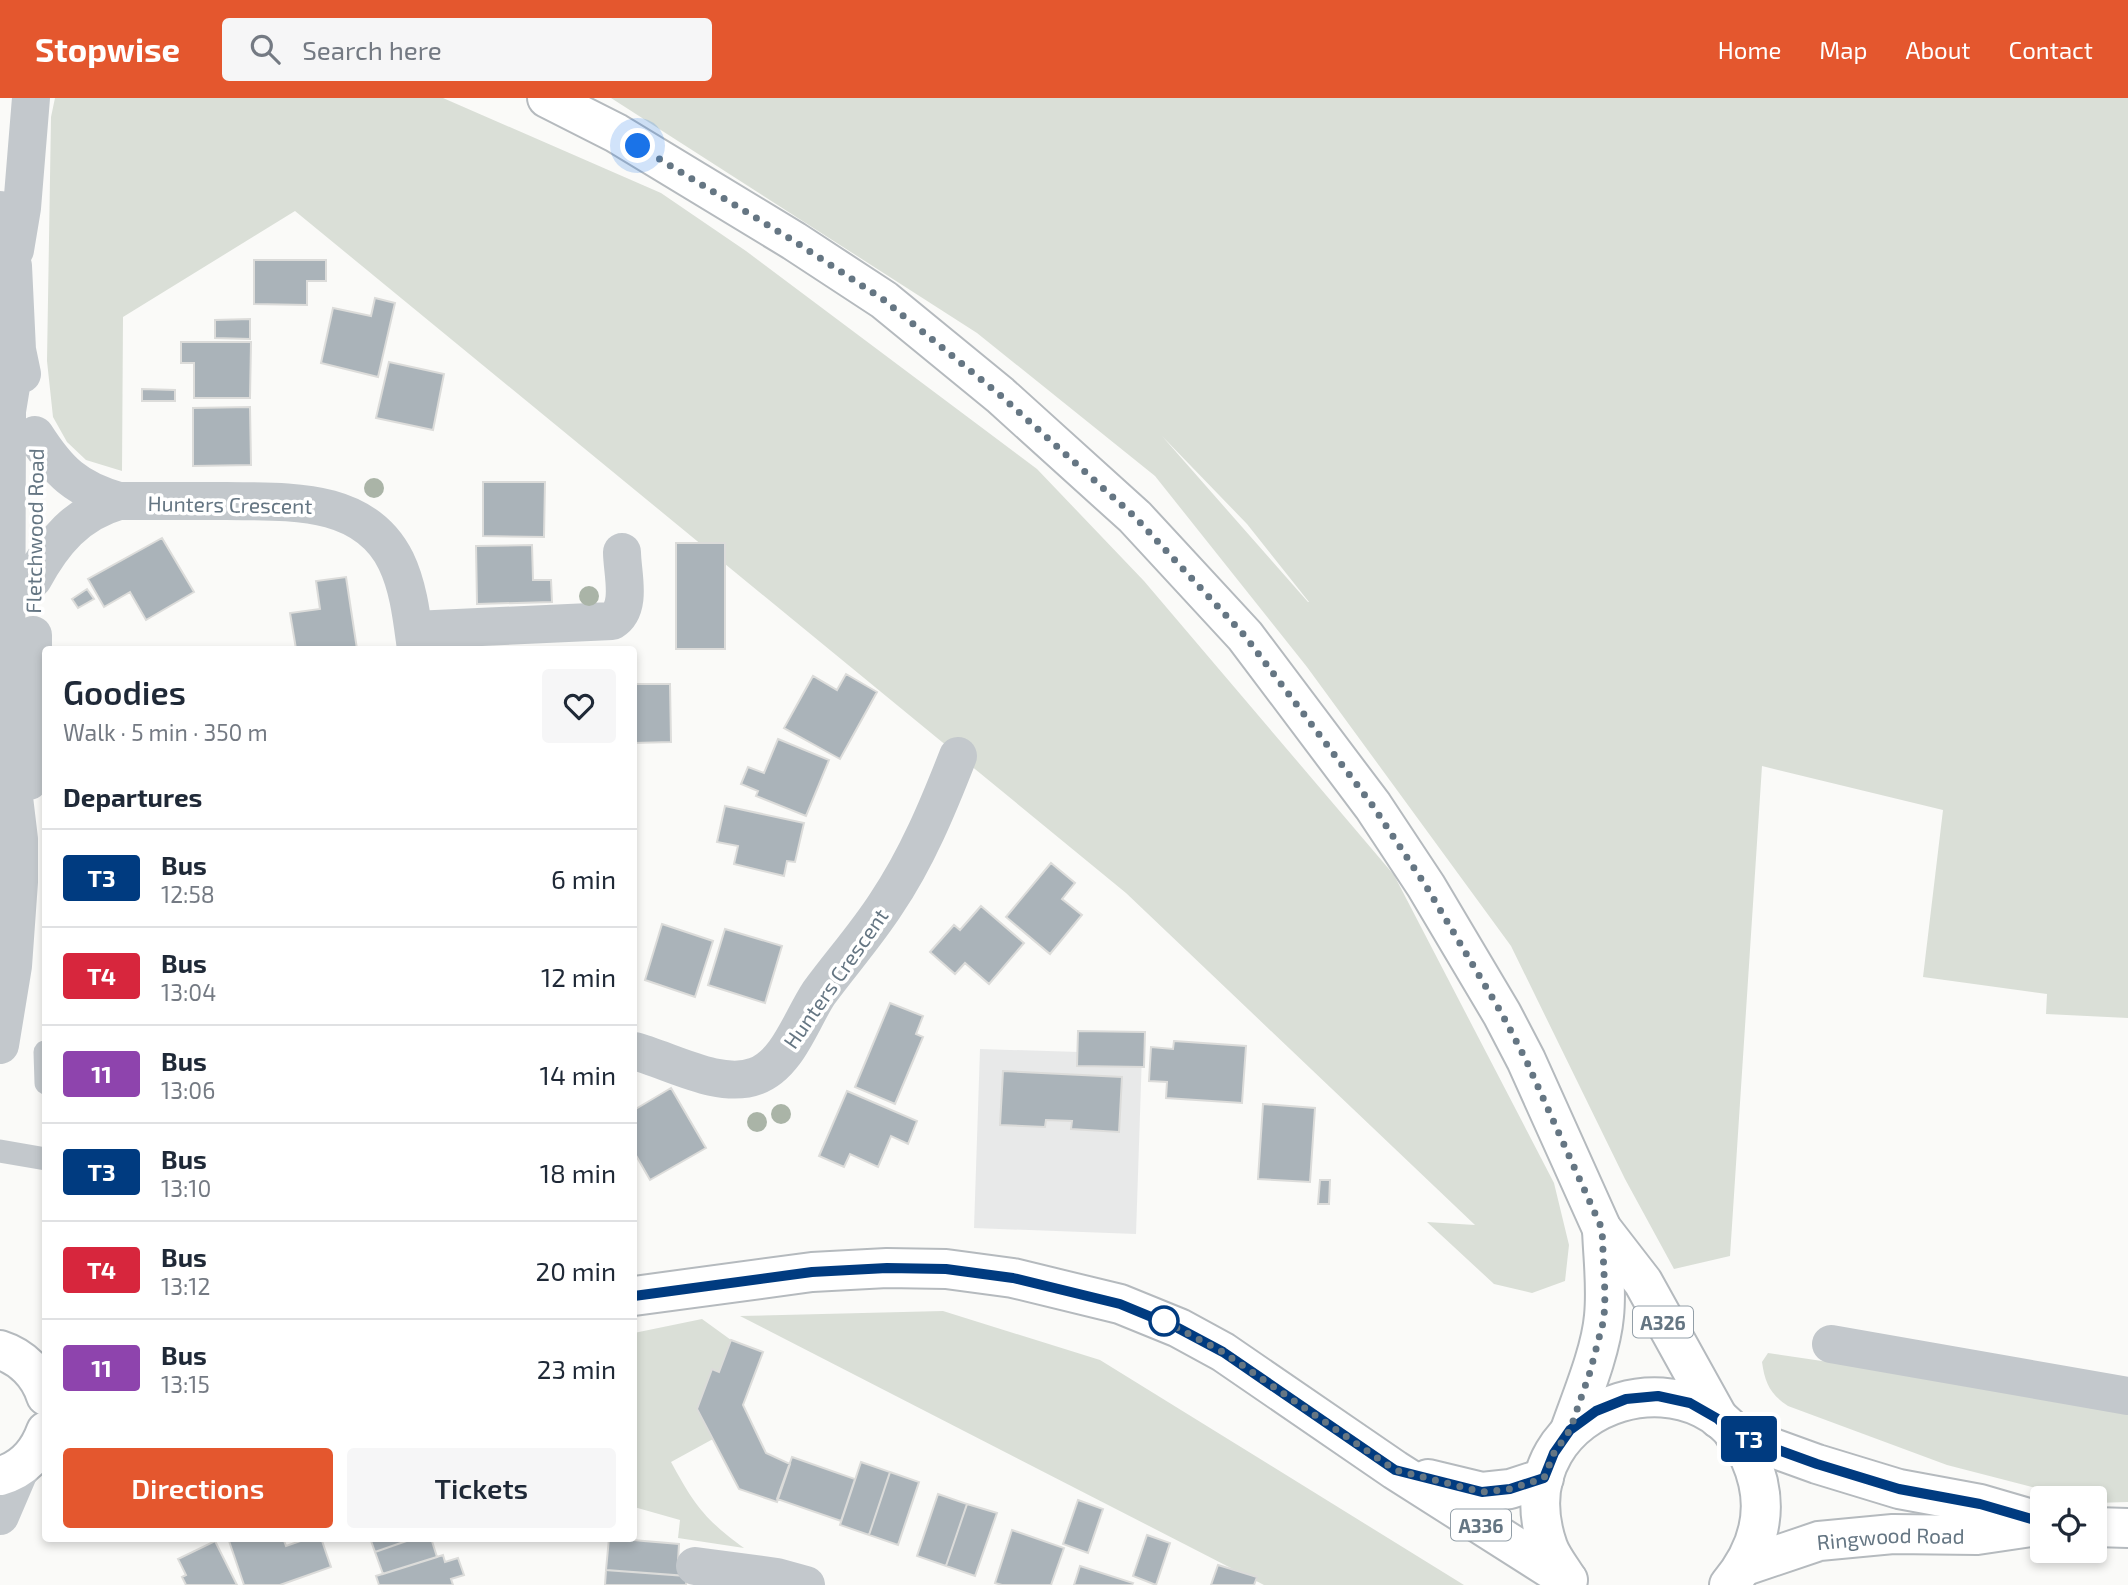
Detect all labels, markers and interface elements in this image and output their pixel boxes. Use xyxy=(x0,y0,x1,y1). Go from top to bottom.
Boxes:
search box xyxy=(222,18,712,81)
text: Stopwise xyxy=(35,29,180,69)
icon: search xyxy=(246,30,284,68)
text: Search here xyxy=(302,34,442,65)
text: Home xyxy=(1718,35,1781,64)
text: Map xyxy=(1819,35,1867,64)
text: About xyxy=(1905,35,1971,64)
text: Contact xyxy=(2009,35,2093,64)
your location xyxy=(620,128,655,163)
street label: Fletchwood Road xyxy=(20,448,48,614)
street label: Hunters Crescent xyxy=(147,490,313,518)
button: heart xyxy=(542,669,616,743)
text: Goodies xyxy=(63,672,186,712)
text: Walk · 5 min · 350 m xyxy=(63,718,268,746)
text: Departures xyxy=(63,781,202,812)
text: Bus xyxy=(161,849,207,880)
text: T3 xyxy=(87,863,116,892)
text: 6 min xyxy=(551,863,616,894)
text: 12:58 xyxy=(161,880,215,908)
street label: Hunters Crescent xyxy=(777,903,893,1053)
text: Bus xyxy=(161,947,207,978)
text: T4 xyxy=(87,961,116,990)
text: 12 min xyxy=(541,961,616,992)
text: 13:04 xyxy=(161,978,216,1006)
text: Bus xyxy=(161,1045,207,1076)
text: 11 xyxy=(91,1059,112,1088)
text: 14 min xyxy=(540,1059,616,1090)
text: 13:06 xyxy=(161,1076,215,1104)
text: Bus xyxy=(161,1143,207,1174)
text: T3 xyxy=(87,1157,116,1186)
text: 18 min xyxy=(540,1157,616,1188)
text: 13:10 xyxy=(161,1174,211,1202)
text: Bus xyxy=(161,1241,207,1272)
text: T4 xyxy=(87,1255,116,1284)
text: 20 min xyxy=(536,1255,616,1286)
text: 13:12 xyxy=(161,1272,210,1300)
unlabelled marker xyxy=(1149,1306,1179,1336)
road number: A326 xyxy=(1633,1306,1693,1338)
text: Bus xyxy=(161,1339,207,1370)
text: 11 xyxy=(91,1353,112,1382)
text: 23 min xyxy=(537,1353,616,1384)
text: 13:15 xyxy=(161,1370,210,1398)
line badge: T3 xyxy=(1718,1416,1780,1462)
text: T3 xyxy=(1735,1424,1763,1453)
button: Directions xyxy=(63,1448,333,1528)
button: Tickets xyxy=(347,1448,616,1528)
map controls xyxy=(2030,1486,2107,1563)
button: locate xyxy=(2030,1486,2107,1563)
road number: A336 xyxy=(1451,1510,1511,1540)
street label: Ringwood Road xyxy=(1816,1521,1965,1554)

